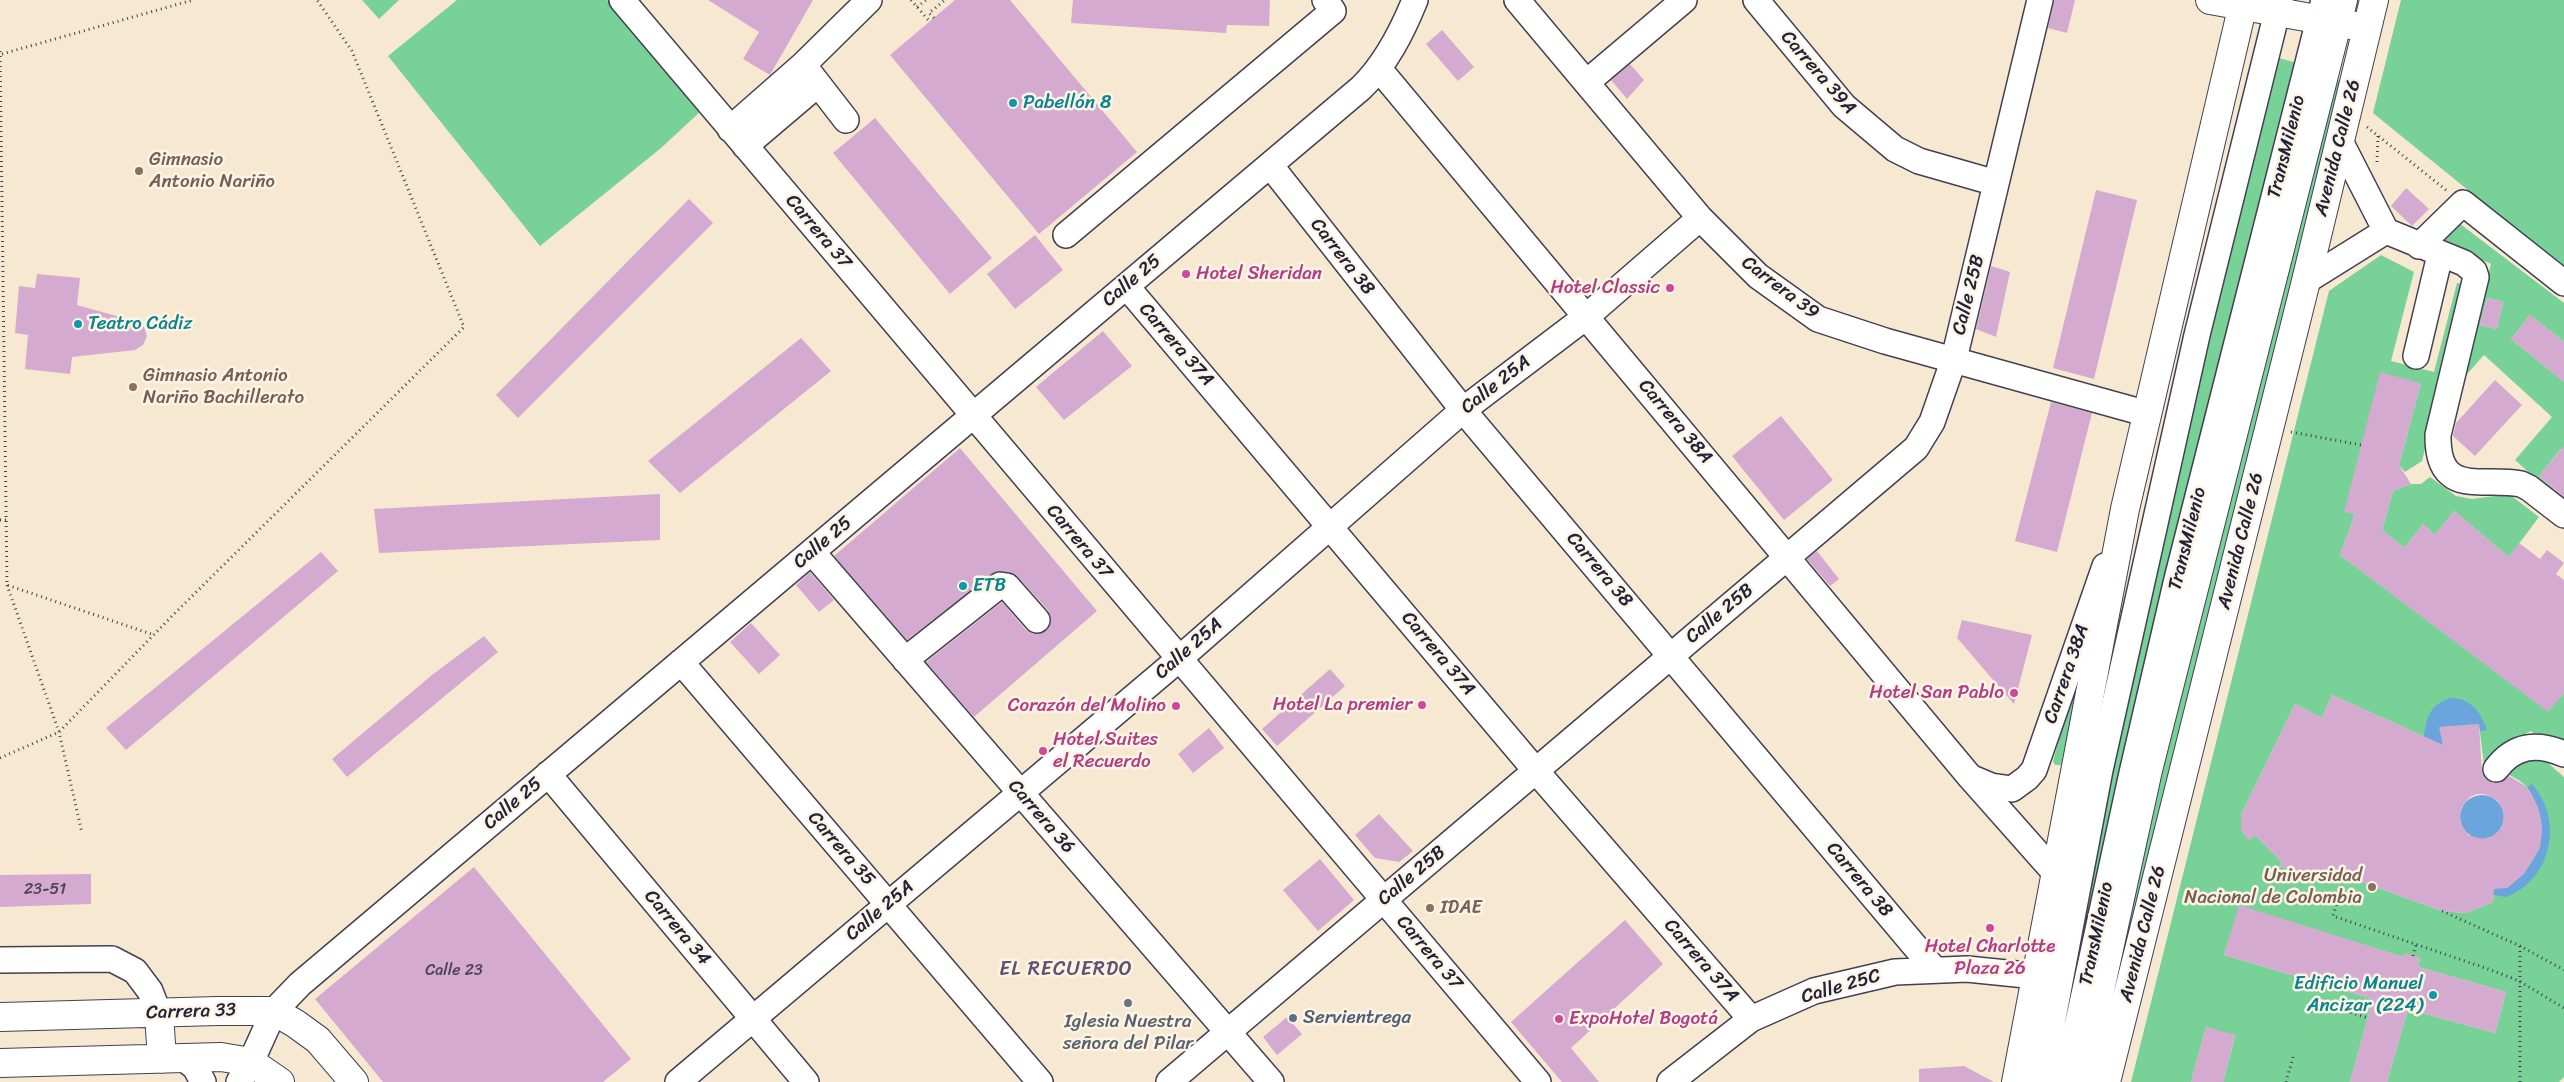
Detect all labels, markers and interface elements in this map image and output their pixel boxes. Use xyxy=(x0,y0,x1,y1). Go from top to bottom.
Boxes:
street label: Carrera 39A xyxy=(1775,26,1861,120)
street label: Avenida Calle 26 xyxy=(2310,77,2366,219)
place label: Pabellón 8 xyxy=(1023,92,1111,114)
street label: TransMilenio xyxy=(2263,93,2311,201)
marker: Pabellón 8 xyxy=(1007,97,1019,109)
place label: Gimnasio Antonio Nariño xyxy=(149,149,275,193)
marker: Gimnasio Antonio Nariño xyxy=(133,165,145,177)
street label: Carrera 37 xyxy=(780,190,856,274)
street label: Carrera 38 xyxy=(1305,214,1379,300)
street label: Calle 25 xyxy=(1098,250,1166,312)
street label: Carrera 39 xyxy=(1737,251,1823,325)
street label: Calle 25B xyxy=(1948,253,1990,337)
place label: Hotel Sheridan xyxy=(1196,263,1322,285)
marker: Hotel Sheridan xyxy=(1180,268,1192,280)
place label: Hotel Classic xyxy=(1550,277,1660,299)
marker: Hotel Classic xyxy=(1664,282,1676,294)
street label: Carrera 37A xyxy=(1134,299,1218,391)
place label: Teatro Cádiz xyxy=(88,313,192,335)
marker: Teatro Cádiz xyxy=(72,318,84,330)
street label: Calle 25A xyxy=(1457,351,1535,419)
place label: Gimnasio Antonio Nariño Bachillerato xyxy=(143,365,304,409)
street label: Carrera 38A xyxy=(1633,375,1717,469)
marker: Gimnasio Antonio Nariño Bachillerato xyxy=(127,381,139,393)
street label: Avenida Calle 26 xyxy=(2213,470,2269,612)
street label: TransMilenio xyxy=(2164,485,2212,593)
street label: Carrera 37 xyxy=(1041,500,1117,584)
street label: Calle 25 xyxy=(789,512,857,574)
street label: Carrera 38 xyxy=(1561,528,1637,612)
place label: ETB xyxy=(973,575,1006,597)
street label: Calle 25B xyxy=(1681,579,1759,649)
marker: ETB xyxy=(957,580,969,592)
street label: Carrera 37A xyxy=(1396,607,1480,701)
street label: Calle 25A xyxy=(1151,614,1227,684)
street label: Carrera 38A xyxy=(2039,621,2095,727)
place label: Hotel San Pablo xyxy=(1869,682,2004,704)
marker: Hotel San Pablo xyxy=(2008,687,2020,699)
place label: Hotel La premier xyxy=(1273,694,1412,716)
place label: Corazón del Molino xyxy=(1008,695,1166,717)
marker: Hotel La premier xyxy=(1416,699,1428,711)
marker: Corazón del Molino xyxy=(1170,700,1182,712)
place label: Hotel Suites el Recuerdo xyxy=(1053,729,1158,773)
marker: Hotel Suites el Recuerdo xyxy=(1037,745,1049,757)
street label: Calle 25 xyxy=(479,773,547,835)
street label: Carrera 36 xyxy=(1003,775,1079,859)
street label: Carrera 35 xyxy=(803,807,879,891)
street label: Carrera 38 xyxy=(1821,838,1897,922)
street label: Calle 25B xyxy=(1373,841,1451,911)
street label: Avenida Calle 26 xyxy=(2115,863,2171,1005)
place label: Universidad Nacional de Colombia xyxy=(2184,865,2362,909)
street label: Calle 25A xyxy=(841,876,919,946)
house number: 23-51 xyxy=(24,880,66,900)
street label: TransMilenio xyxy=(2075,880,2119,988)
marker: Universidad Nacional de Colombia xyxy=(2366,881,2378,893)
street label: Carrera 34 xyxy=(639,886,715,970)
place label: IDAE xyxy=(1440,897,1482,919)
marker: IDAE xyxy=(1424,902,1436,914)
street label: Carrera 37 xyxy=(1391,911,1467,995)
street label: Carrera 37A xyxy=(1659,915,1743,1007)
marker: Hotel Charlotte Plaza 26 xyxy=(1984,922,1996,934)
place label: Hotel Charlotte Plaza 26 xyxy=(1925,936,2055,980)
district label: EL RECUERDO xyxy=(998,958,1134,982)
house number: Calle 23 xyxy=(425,961,483,981)
street label: Calle 25C xyxy=(1799,965,1883,1009)
place label: Edificio Manuel Ancizar (224) xyxy=(2294,973,2423,1017)
marker: Edificio Manuel Ancizar (224) xyxy=(2427,989,2439,1001)
marker: Iglesia Nuestra señora del Pilar xyxy=(1122,997,1134,1009)
street label: Carrera 33 xyxy=(146,999,236,1025)
place label: Servientrega xyxy=(1303,1007,1411,1029)
place label: ExpoHotel Bogotá xyxy=(1569,1008,1718,1030)
place label: Iglesia Nuestra señora del Pilar xyxy=(1063,1011,1193,1055)
marker: Servientrega xyxy=(1287,1012,1299,1024)
marker: ExpoHotel Bogotá xyxy=(1553,1013,1565,1025)

